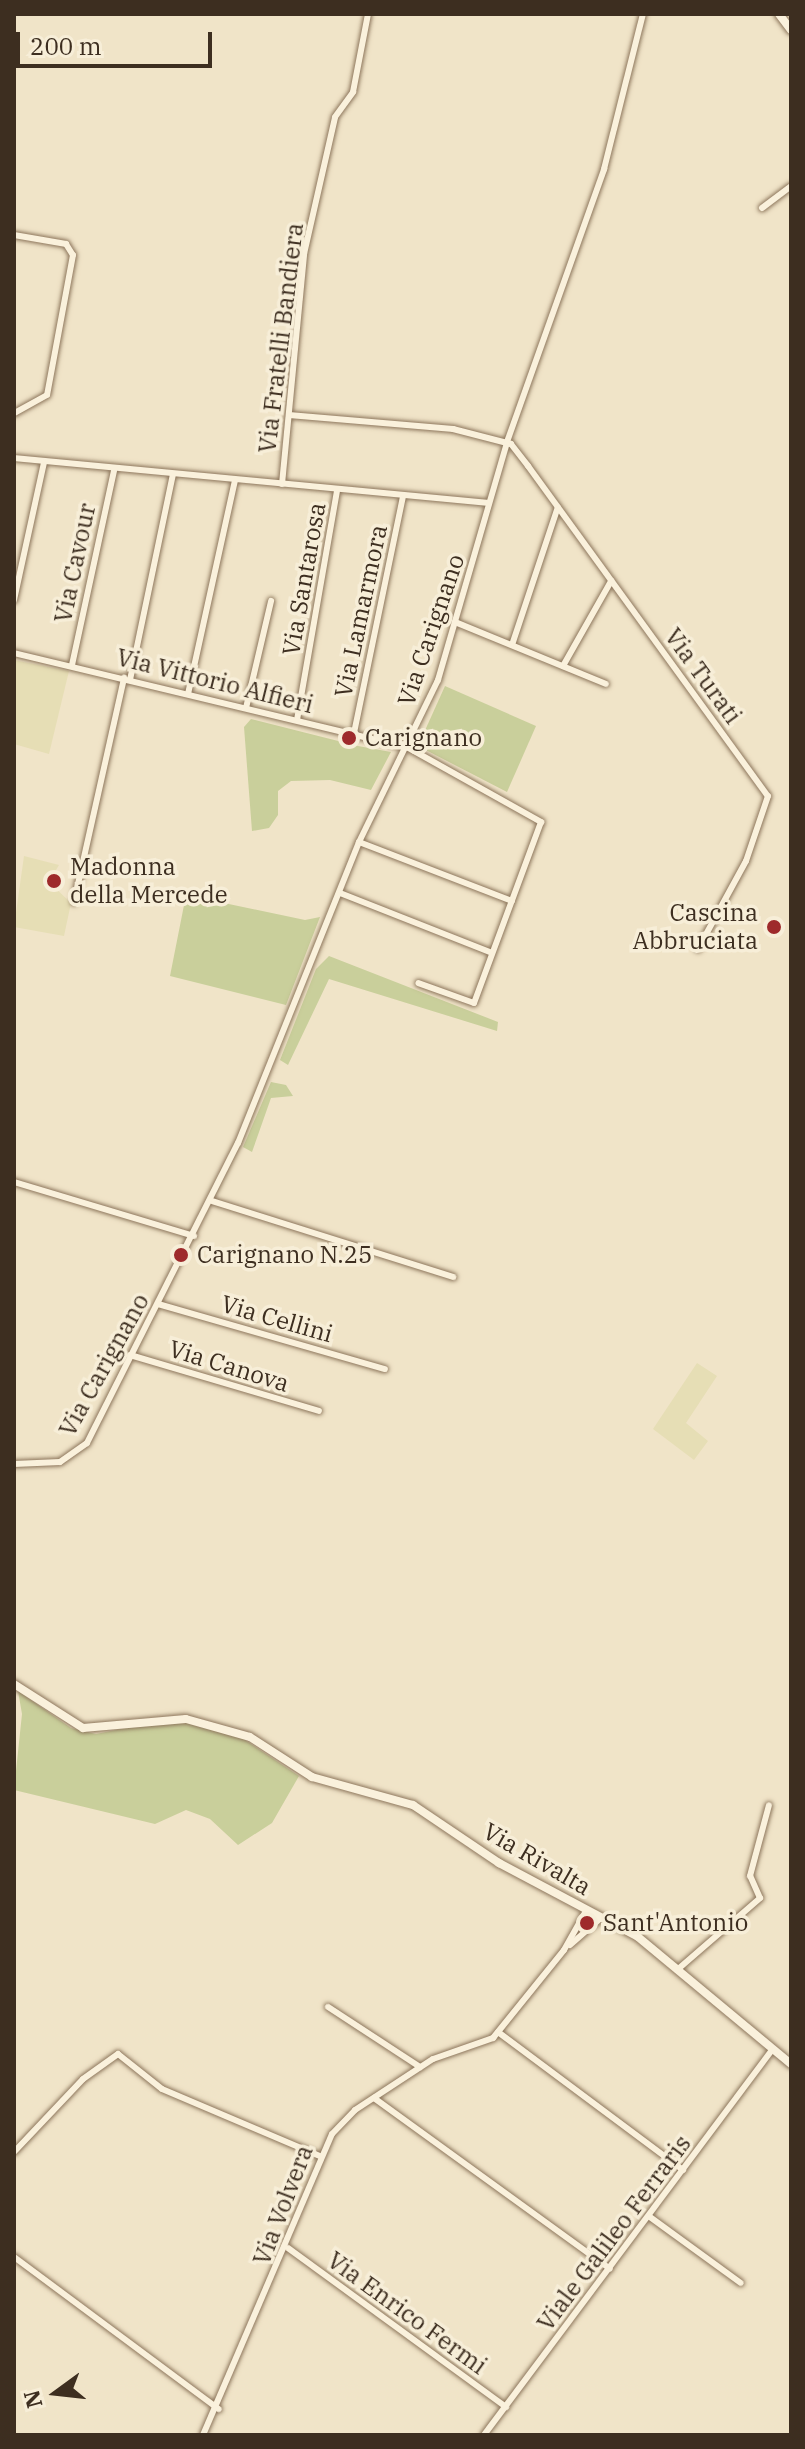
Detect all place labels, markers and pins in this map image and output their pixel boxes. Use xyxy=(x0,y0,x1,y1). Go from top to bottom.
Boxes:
place label: Carignano xyxy=(365,724,482,752)
marker: Carignano xyxy=(340,729,358,747)
place label: Madonna della Mercede xyxy=(70,853,228,909)
marker: Madonna della Mercede xyxy=(45,872,63,890)
place label: Cascina Abbruciata xyxy=(632,899,758,955)
marker: Cascina Abbruciata xyxy=(765,918,783,936)
place label: Carignano N.25 xyxy=(197,1241,373,1269)
marker: Carignano N.25 xyxy=(172,1246,190,1264)
place label: Sant'Antonio xyxy=(603,1909,748,1937)
marker: Sant'Antonio xyxy=(578,1914,596,1932)

